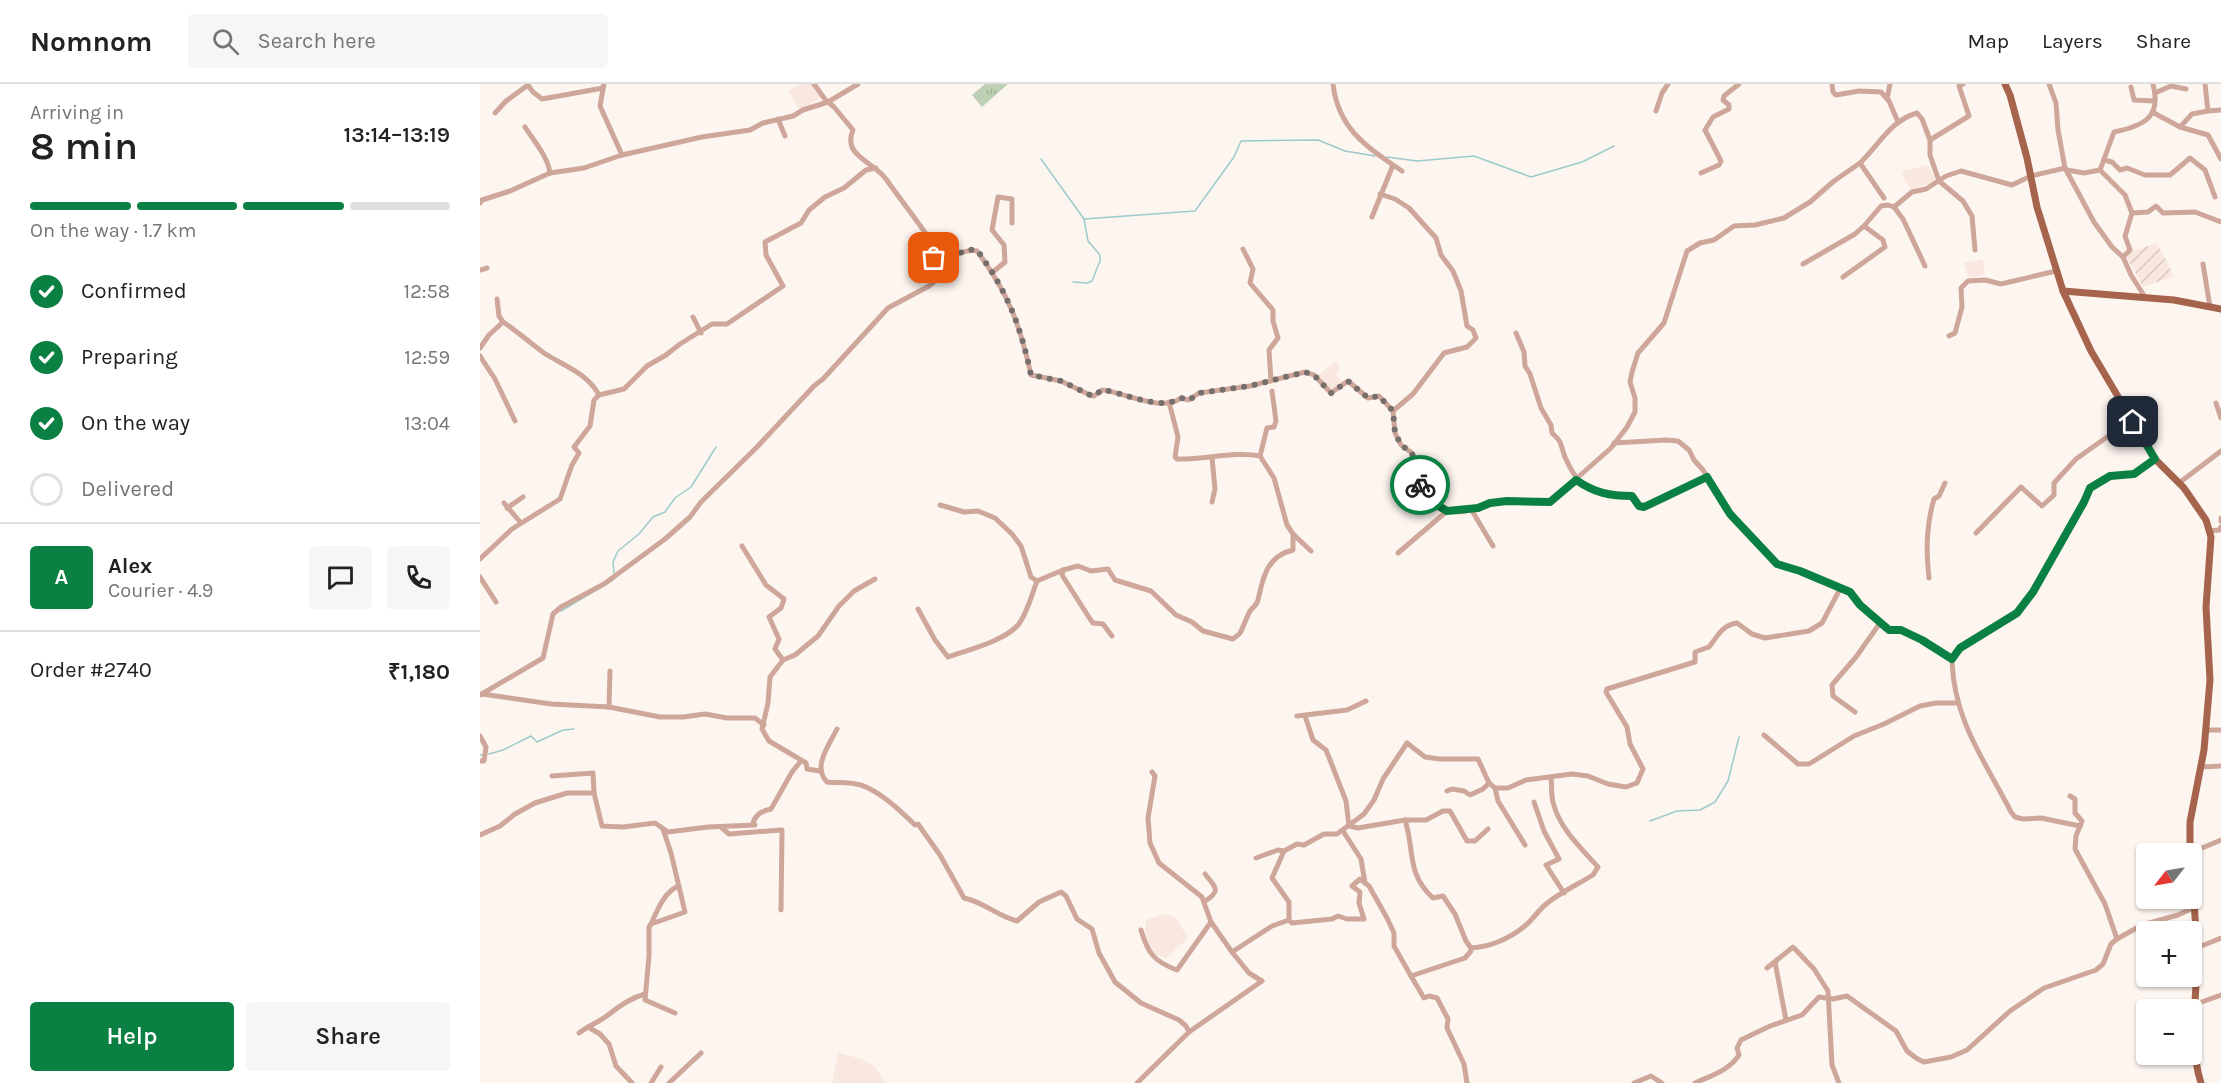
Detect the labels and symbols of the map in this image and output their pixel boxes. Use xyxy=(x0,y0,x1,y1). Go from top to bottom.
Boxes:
pin xyxy=(908,232,959,283)
pin xyxy=(2107,396,2158,447)
courier xyxy=(1390,455,1450,515)
north arrow xyxy=(2136,843,2202,909)

